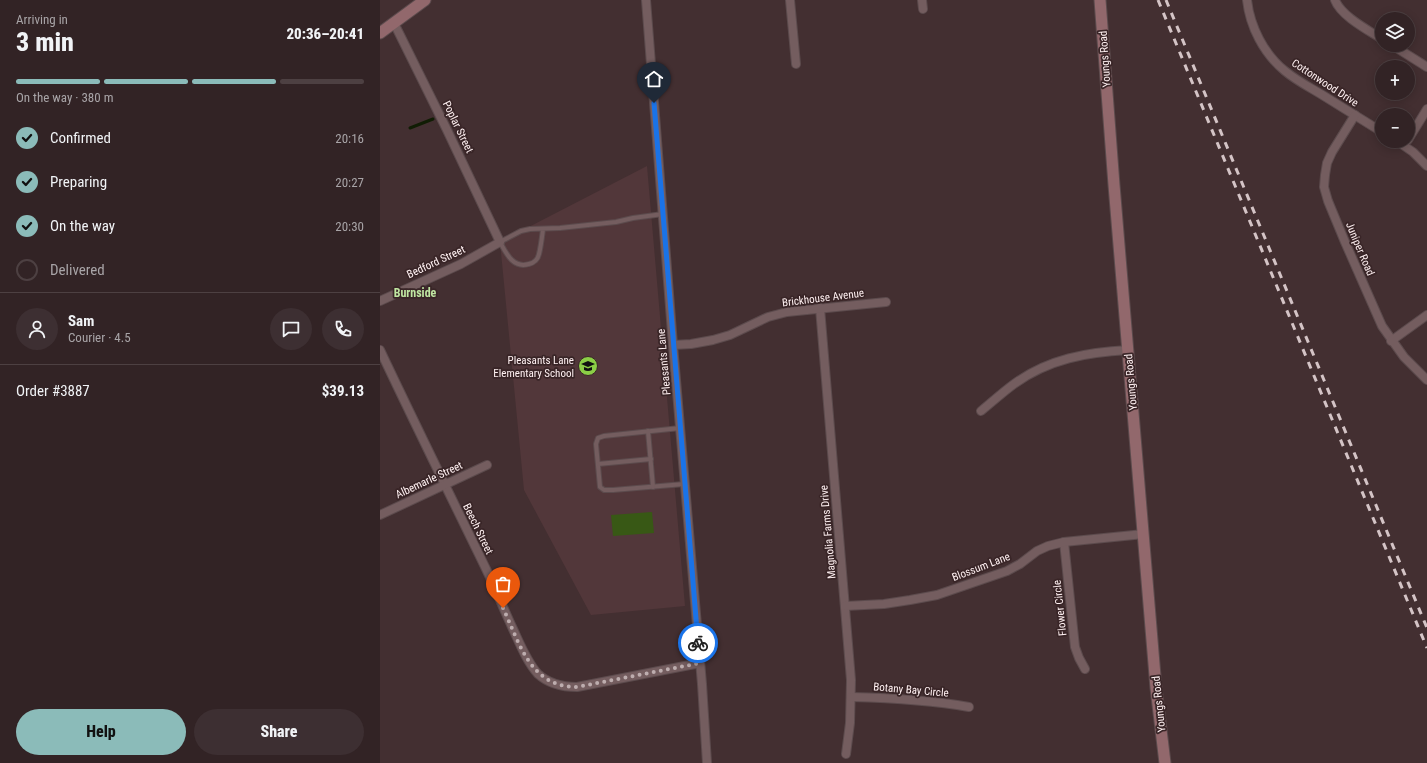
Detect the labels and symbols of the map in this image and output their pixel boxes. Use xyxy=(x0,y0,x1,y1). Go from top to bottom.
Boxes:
street label: Youngs Road xyxy=(1097,30,1113,88)
street label: Cottonwood Drive xyxy=(1289,57,1361,109)
pin xyxy=(637,62,671,103)
street label: Poplar Street xyxy=(440,99,476,155)
street label: Juniper Road xyxy=(1343,220,1377,278)
street label: Bedford Street xyxy=(405,243,467,281)
district label: Burnside xyxy=(394,286,437,300)
street label: Brickhouse Avenue xyxy=(781,287,865,309)
street label: Pleasants Lane xyxy=(655,328,673,396)
street label: Youngs Road xyxy=(1122,353,1140,411)
place label: Pleasants Lane Elementary School xyxy=(493,354,574,380)
school or university icon: Pleasants Lane Elementary School xyxy=(577,355,599,377)
street label: Albemarle Street xyxy=(393,459,465,501)
street label: Magnolia Farms Drive xyxy=(817,485,839,579)
street label: Beech Street xyxy=(460,501,496,557)
street label: Blossum Lane xyxy=(950,550,1012,584)
pin xyxy=(486,567,520,608)
street label: Flower Circle xyxy=(1051,579,1069,637)
courier xyxy=(678,623,718,663)
street label: Youngs Road xyxy=(1150,675,1168,733)
street label: Botany Bay Circle xyxy=(873,680,949,700)

